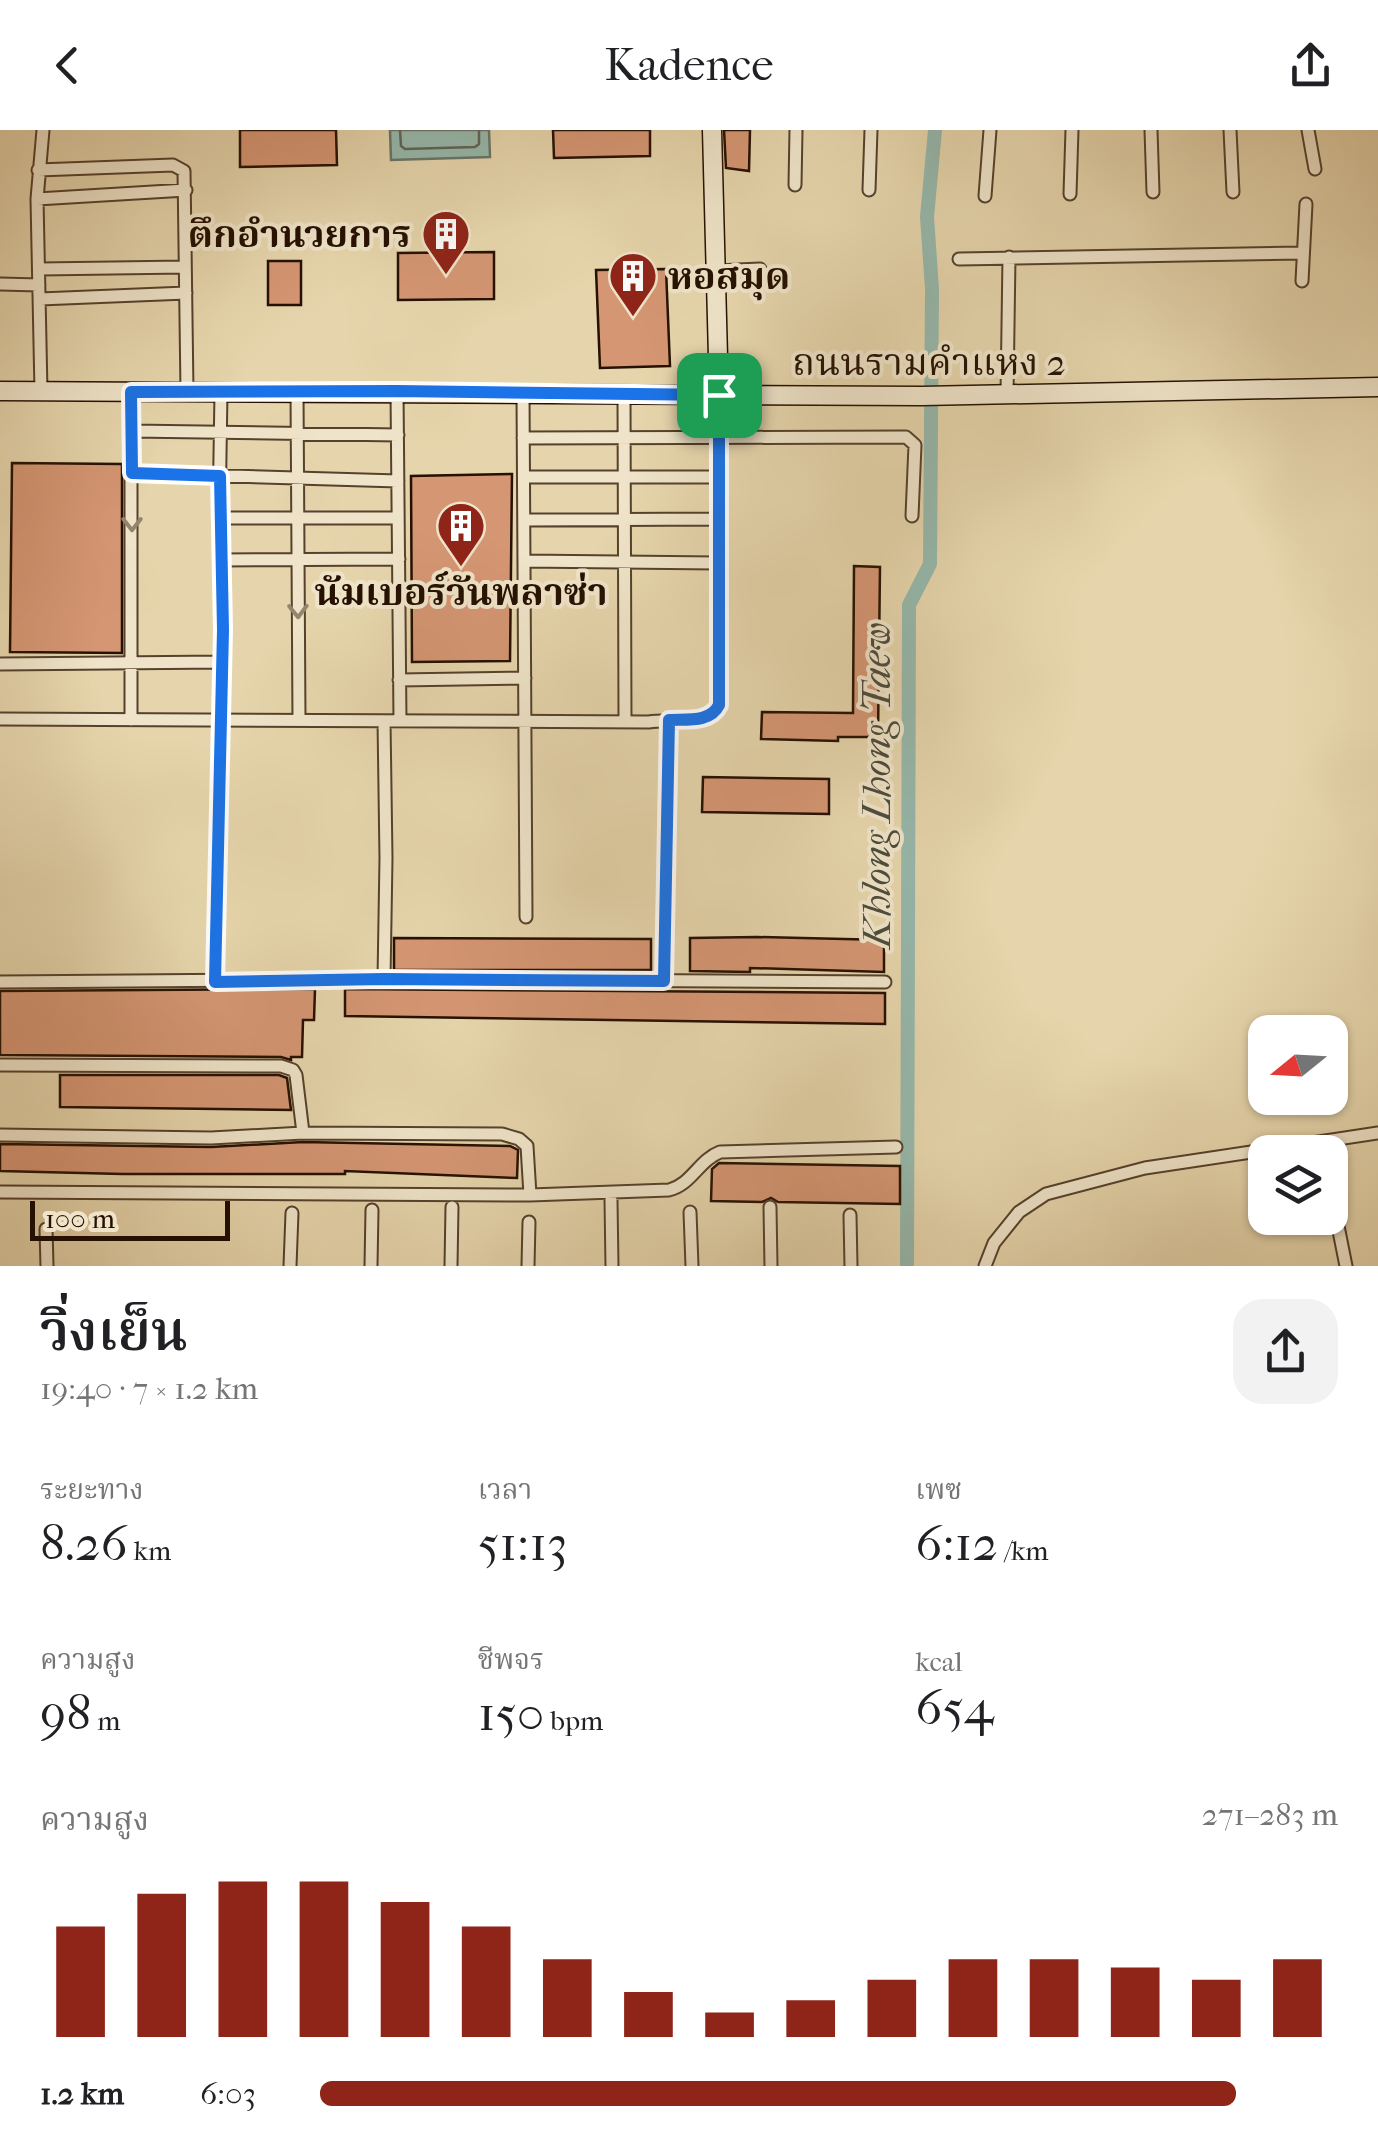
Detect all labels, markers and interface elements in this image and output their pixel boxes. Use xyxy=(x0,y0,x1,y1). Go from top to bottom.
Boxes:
icon: back xyxy=(40,38,95,93)
icon: share xyxy=(1283,38,1338,93)
text: Kadence xyxy=(605,39,773,92)
building icon: ตึกอำนวยการ xyxy=(420,208,472,276)
place label: ตึกอำนวยการ xyxy=(188,212,411,257)
building icon: หอสมุด xyxy=(607,250,659,318)
place label: หอสมุด xyxy=(668,254,790,301)
street label: ถนนรามคำแหง 2 xyxy=(792,340,1066,385)
pin xyxy=(677,353,762,438)
icon: arrive xyxy=(692,368,747,423)
building icon: นัมเบอร์วันพลาซ่า xyxy=(435,500,487,568)
one-way arrow xyxy=(121,518,143,533)
place label: นัมเบอร์วันพลาซ่า xyxy=(314,570,608,615)
one-way arrow xyxy=(287,603,308,619)
water label: Khlong Lhong Taew xyxy=(854,622,900,951)
north arrow xyxy=(1248,1015,1348,1115)
map controls xyxy=(1248,1015,1348,1235)
button: layers xyxy=(1248,1135,1348,1235)
scale bar xyxy=(30,1196,230,1240)
text: 100 m xyxy=(45,1202,115,1235)
button: share xyxy=(1233,1299,1338,1404)
text: วิ่งเย็น xyxy=(40,1300,188,1364)
text: 19:40 · 7 × 1.2 km xyxy=(40,1370,258,1407)
text: ระยะทาง xyxy=(40,1473,144,1506)
text: เวลา xyxy=(478,1473,532,1506)
text: เพซ xyxy=(915,1473,962,1506)
text: 8.26 xyxy=(40,1514,128,1573)
text: 51:13 xyxy=(478,1514,568,1573)
text: 6:12 xyxy=(915,1514,998,1573)
text: km xyxy=(128,1534,171,1567)
text: /km xyxy=(998,1534,1049,1567)
text: ความสูง xyxy=(40,1643,135,1676)
text: ชีพจร xyxy=(478,1643,544,1676)
text: kcal xyxy=(915,1645,962,1678)
text: 654 xyxy=(915,1678,994,1737)
text: 98 xyxy=(40,1684,91,1743)
text: 150 xyxy=(478,1684,544,1743)
text: m xyxy=(91,1704,121,1737)
text: bpm xyxy=(544,1704,603,1737)
text: 271–283 m xyxy=(1202,1796,1338,1833)
text: ความสูง xyxy=(40,1801,149,1838)
text: 1.2 km xyxy=(40,2075,124,2112)
text: 6:03 xyxy=(200,2075,256,2112)

